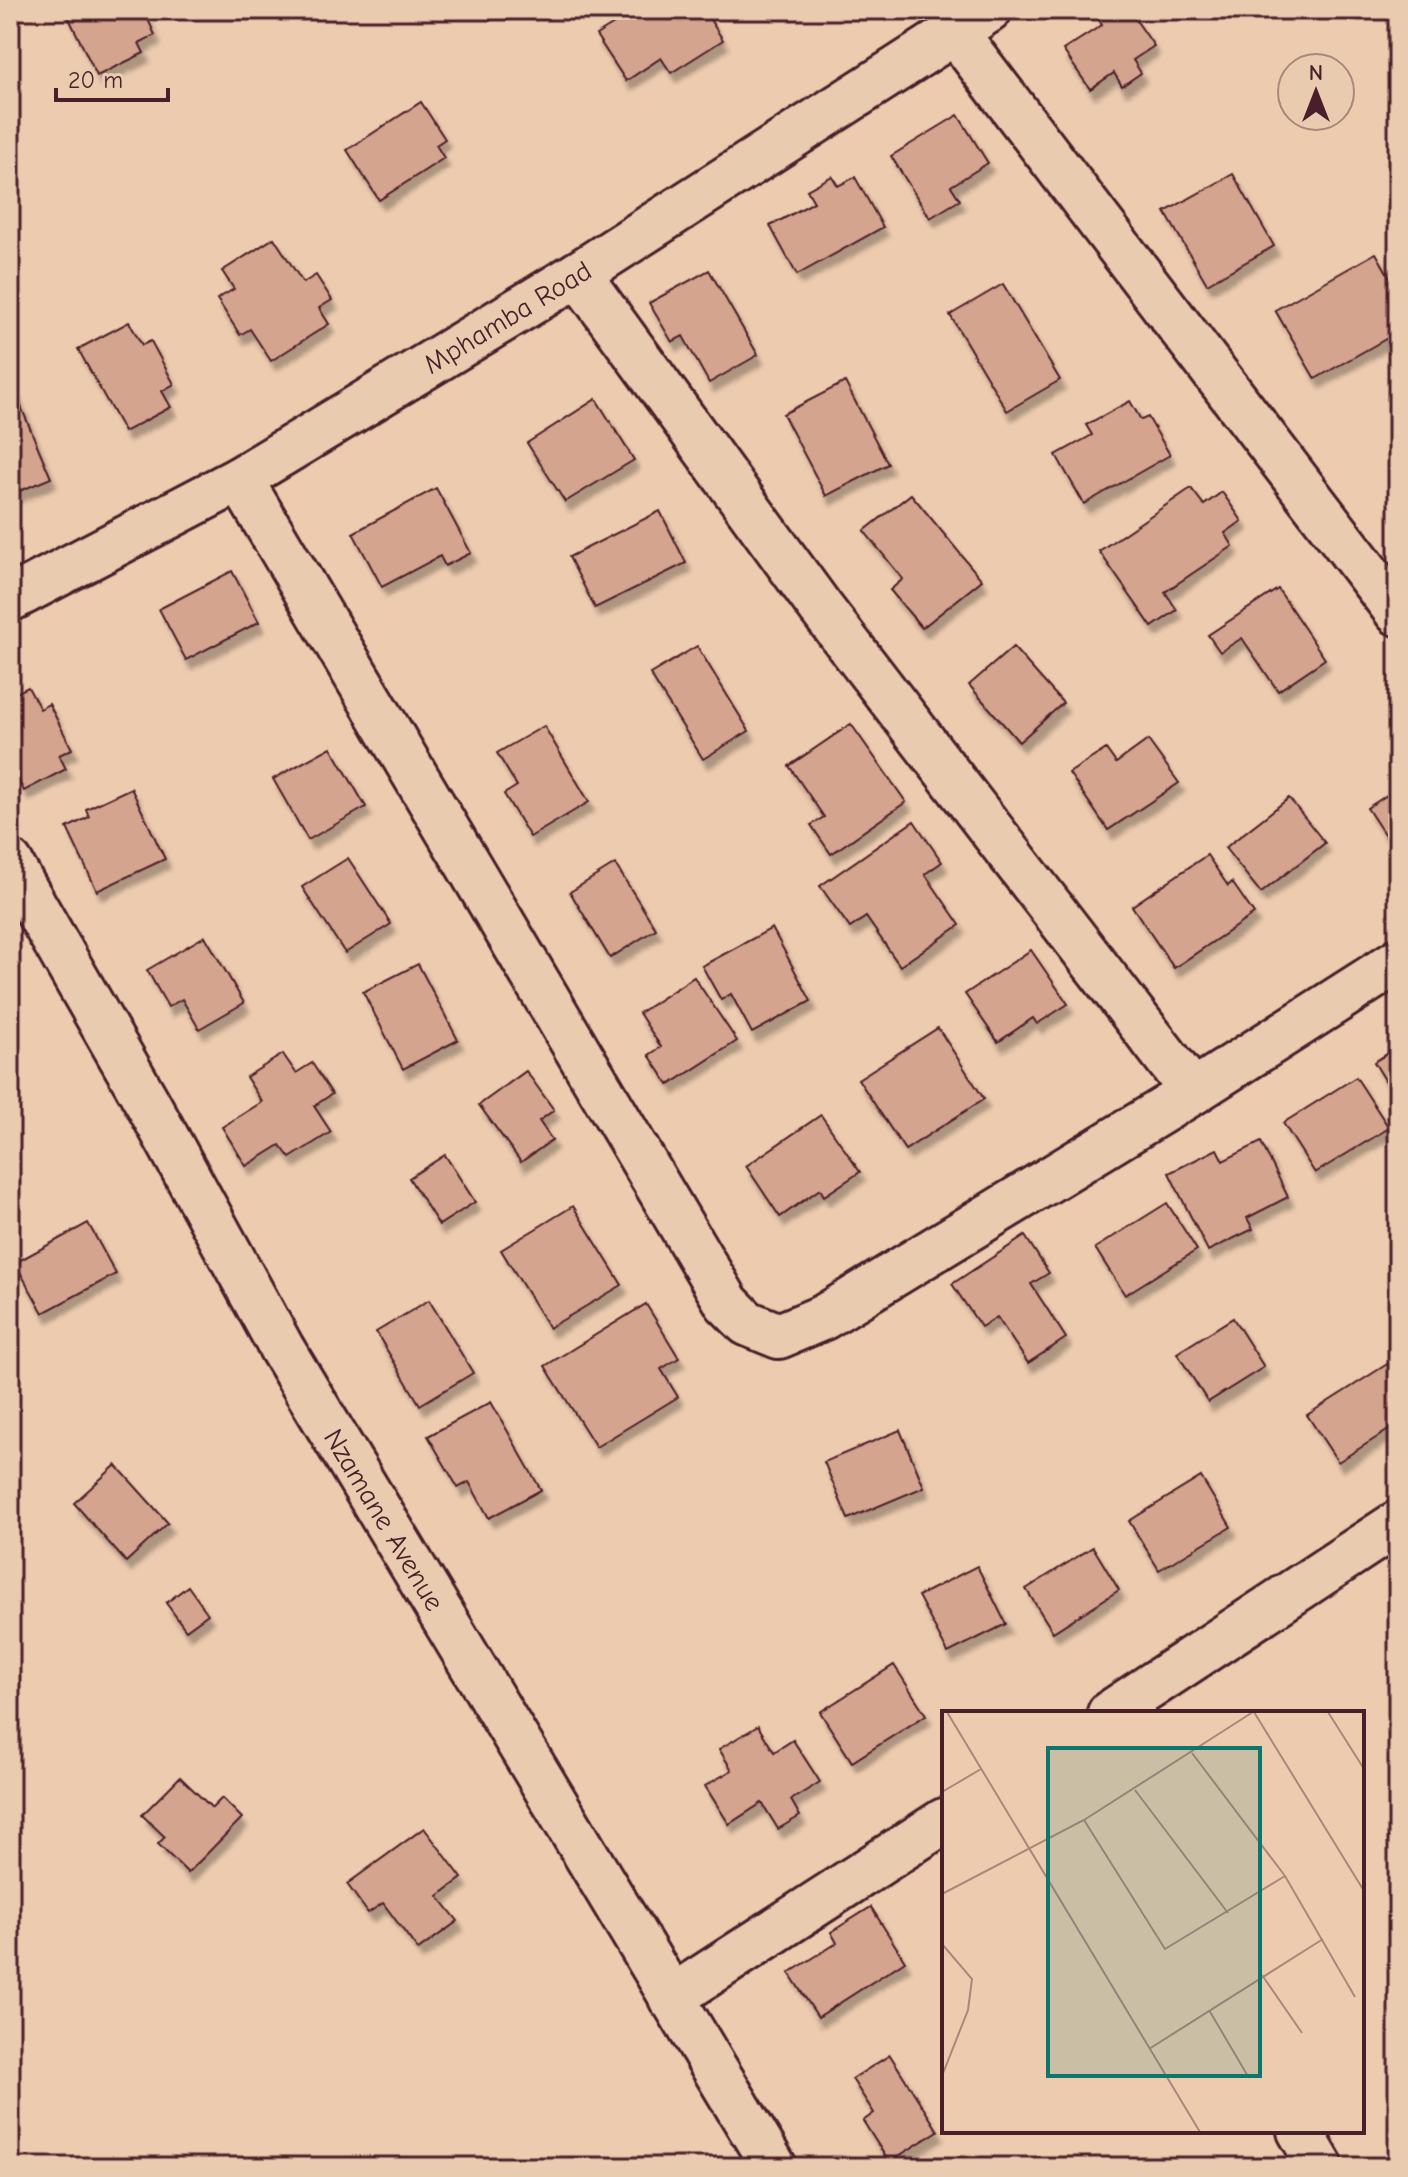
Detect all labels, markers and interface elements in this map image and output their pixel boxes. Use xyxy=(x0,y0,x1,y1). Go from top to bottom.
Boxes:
scale bar xyxy=(56,52,168,102)
north arrow xyxy=(1276,52,1356,132)
text: N xyxy=(1309,60,1323,86)
text: 20 m xyxy=(68,66,123,94)
street label: Mphamba Road xyxy=(418,255,598,381)
street label: Nzamane Avenue xyxy=(317,1423,451,1617)
inset map xyxy=(942,1711,1364,2133)

